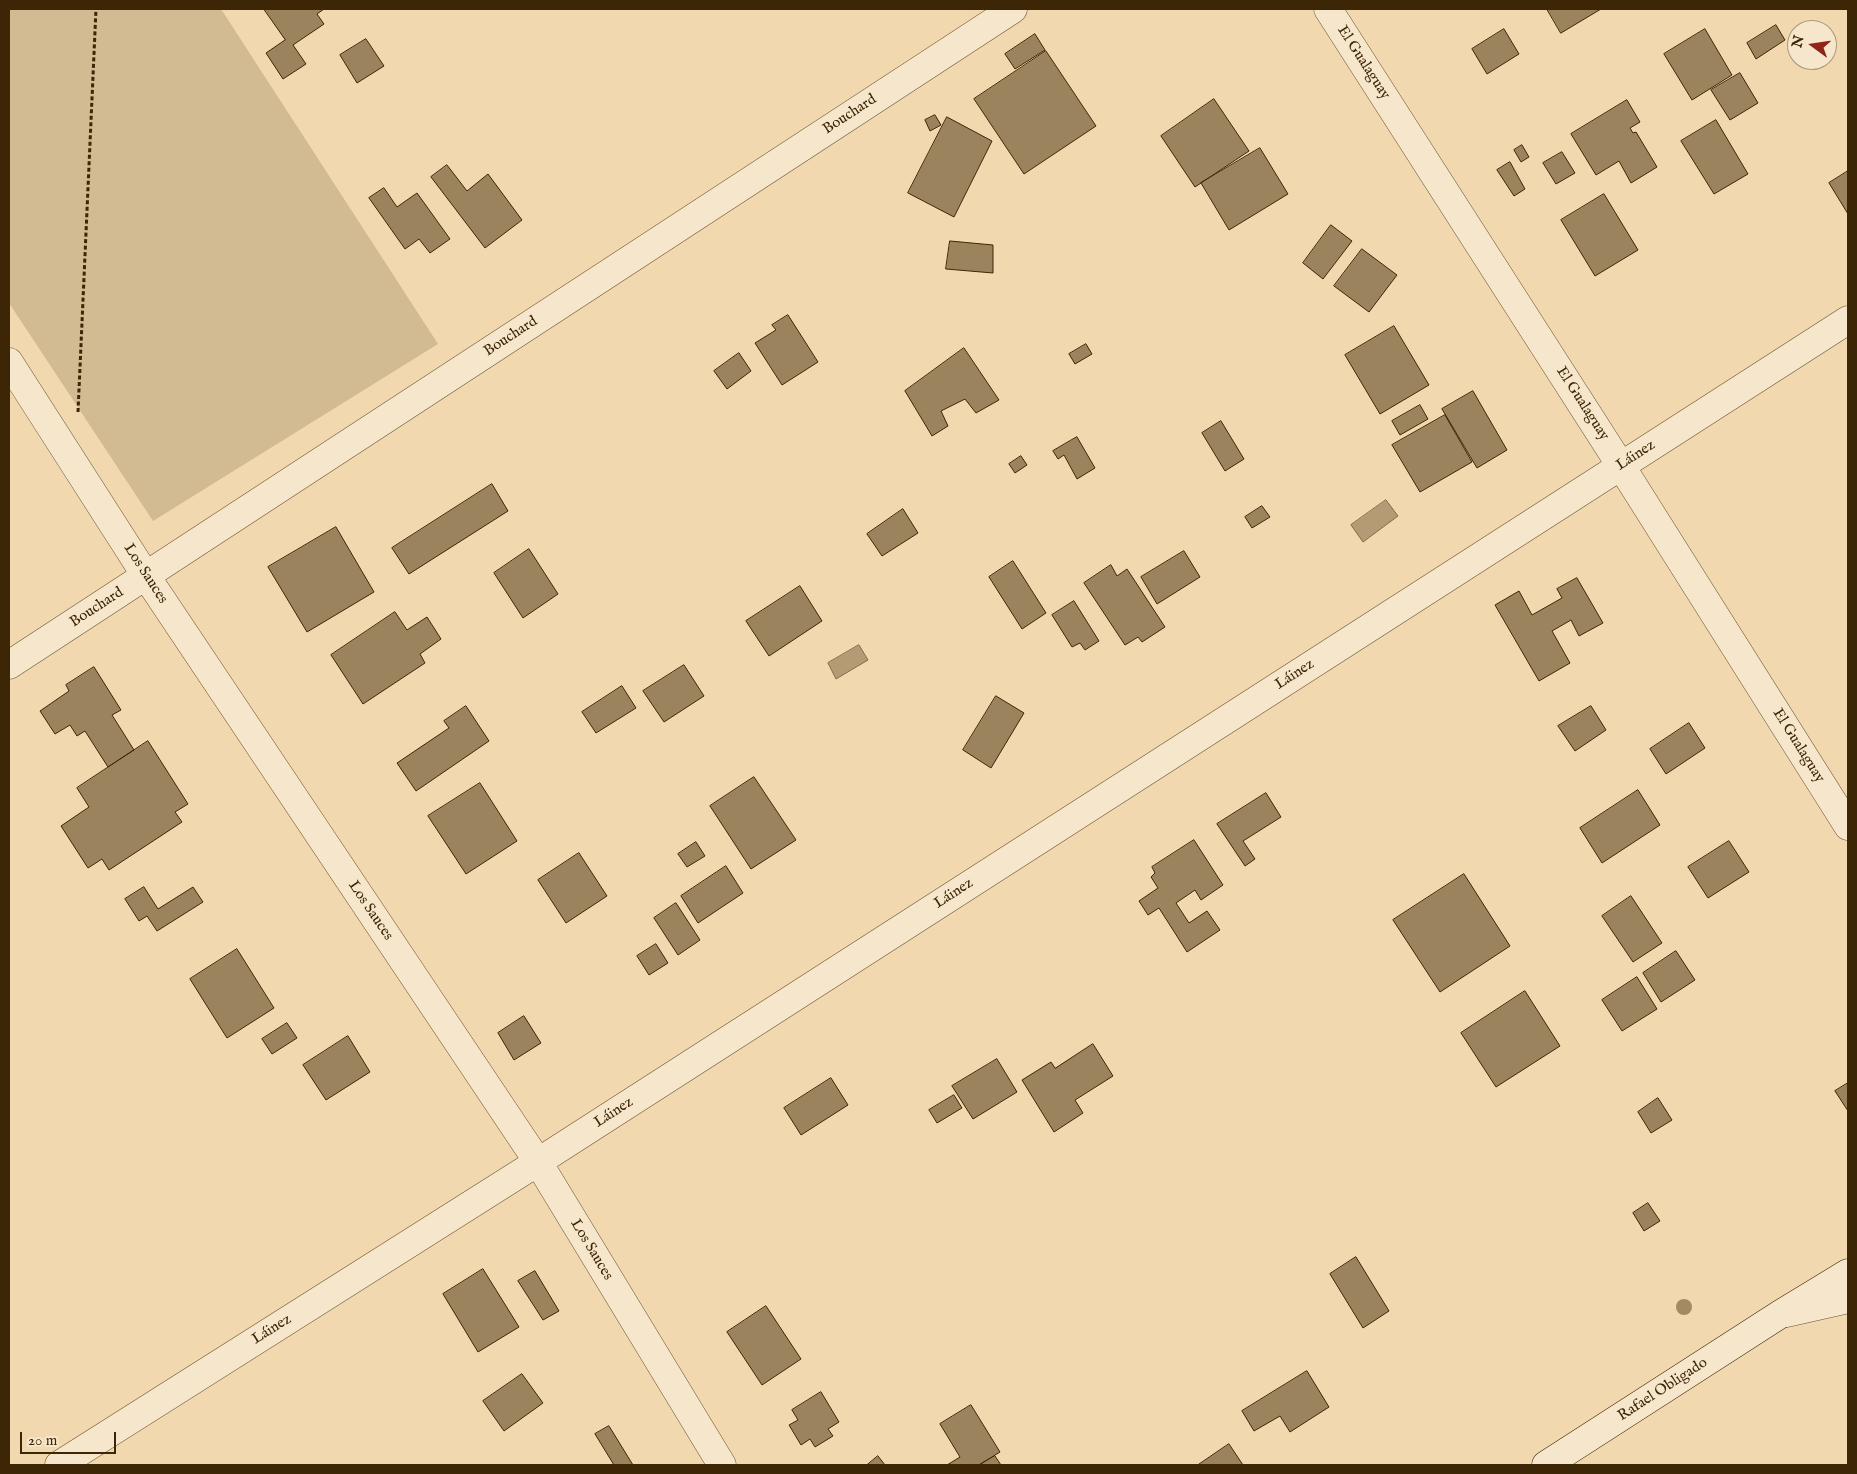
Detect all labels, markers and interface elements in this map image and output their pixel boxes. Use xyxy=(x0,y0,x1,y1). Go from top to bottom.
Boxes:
north arrow xyxy=(1787,20,1837,70)
street label: El Gualaguay xyxy=(1333,23,1393,103)
text: N xyxy=(1788,34,1809,50)
street label: Bouchard xyxy=(820,91,880,139)
street label: Bouchard xyxy=(481,313,541,361)
street label: El Gualaguay xyxy=(1552,364,1612,444)
street label: Láinez xyxy=(1613,437,1659,475)
street label: Los Sauces xyxy=(119,541,171,607)
street label: Bouchard xyxy=(67,584,127,632)
street label: Láinez xyxy=(1272,656,1318,694)
street label: El Gualaguay xyxy=(1768,706,1828,786)
street label: Láinez xyxy=(931,875,977,913)
street label: Los Sauces xyxy=(344,878,396,944)
street label: Láinez xyxy=(591,1094,637,1132)
street label: Los Sauces xyxy=(566,1216,616,1284)
street label: Láinez xyxy=(249,1311,295,1349)
street label: Rafael Obligado xyxy=(1615,1354,1711,1426)
scale bar xyxy=(22,1422,119,1454)
text: 20 m xyxy=(28,1431,57,1450)

